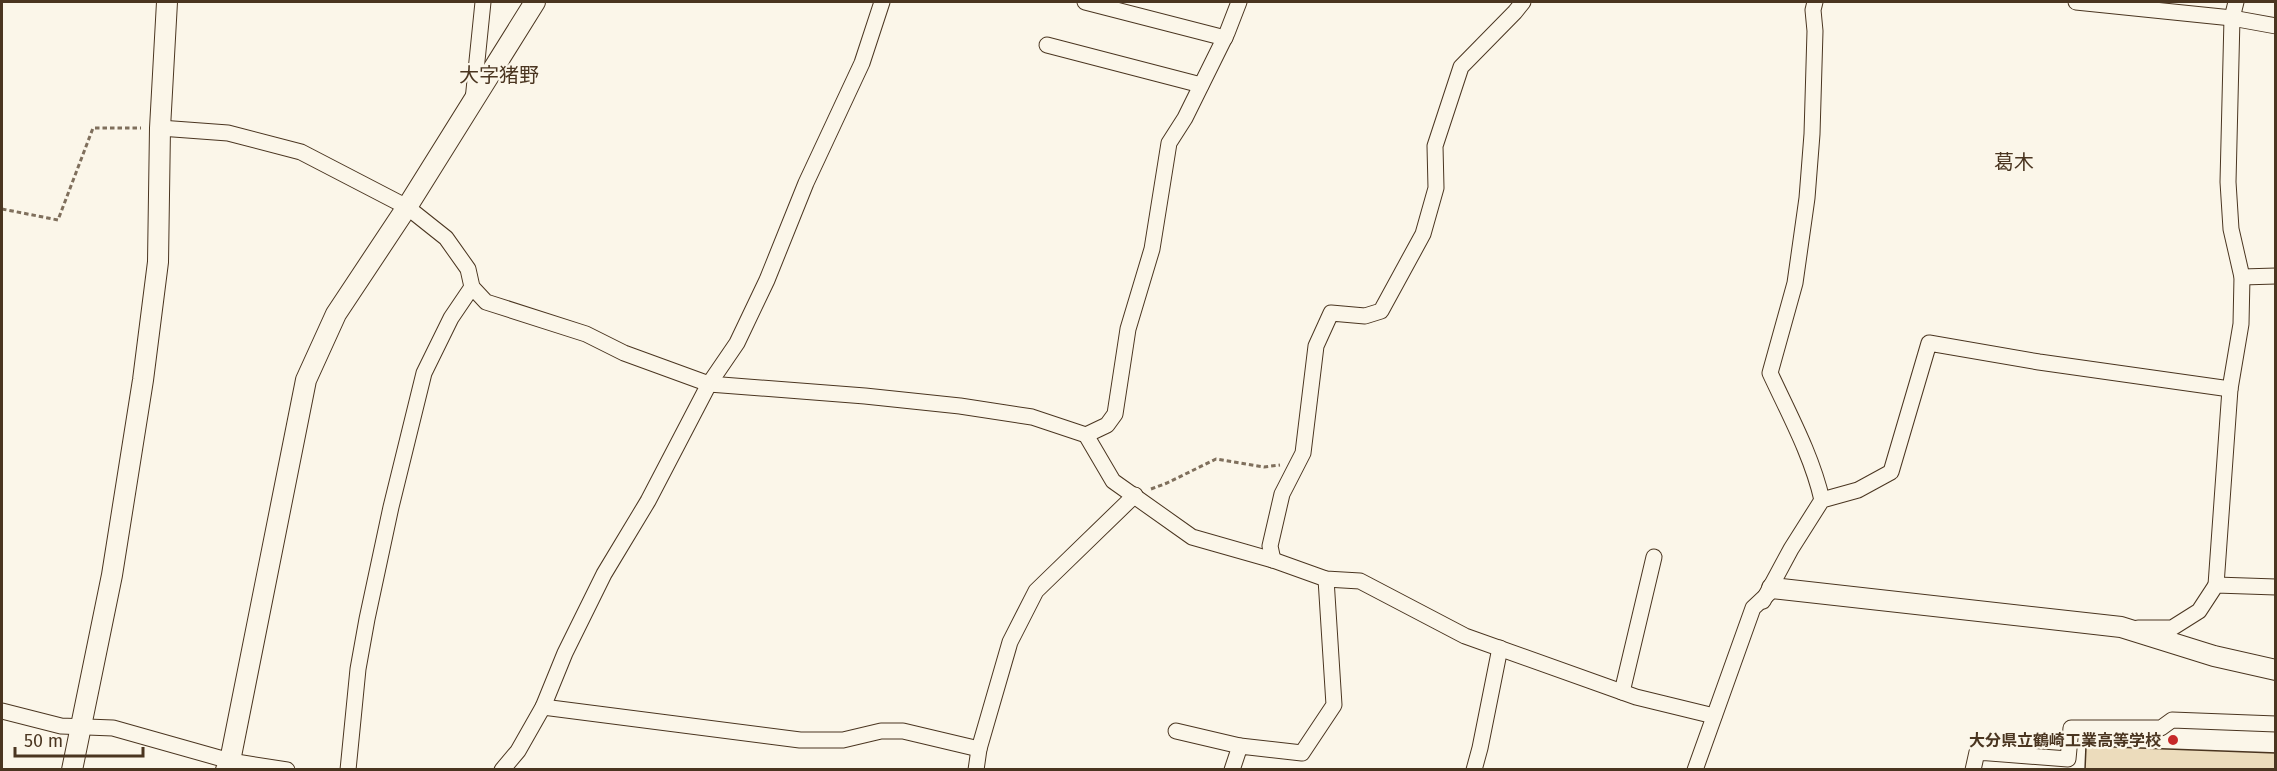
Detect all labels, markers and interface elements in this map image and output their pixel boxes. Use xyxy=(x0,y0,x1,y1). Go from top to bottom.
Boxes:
district label: 大字猪野 xyxy=(459,63,539,87)
district label: 葛木 xyxy=(1994,150,2034,174)
scale bar xyxy=(15,720,142,758)
text: 50 m xyxy=(24,730,63,752)
place label: 大分県立鶴崎工業高等学校 xyxy=(1969,731,2161,750)
marker: 大分県立鶴崎工業高等学校 xyxy=(2166,733,2180,747)

